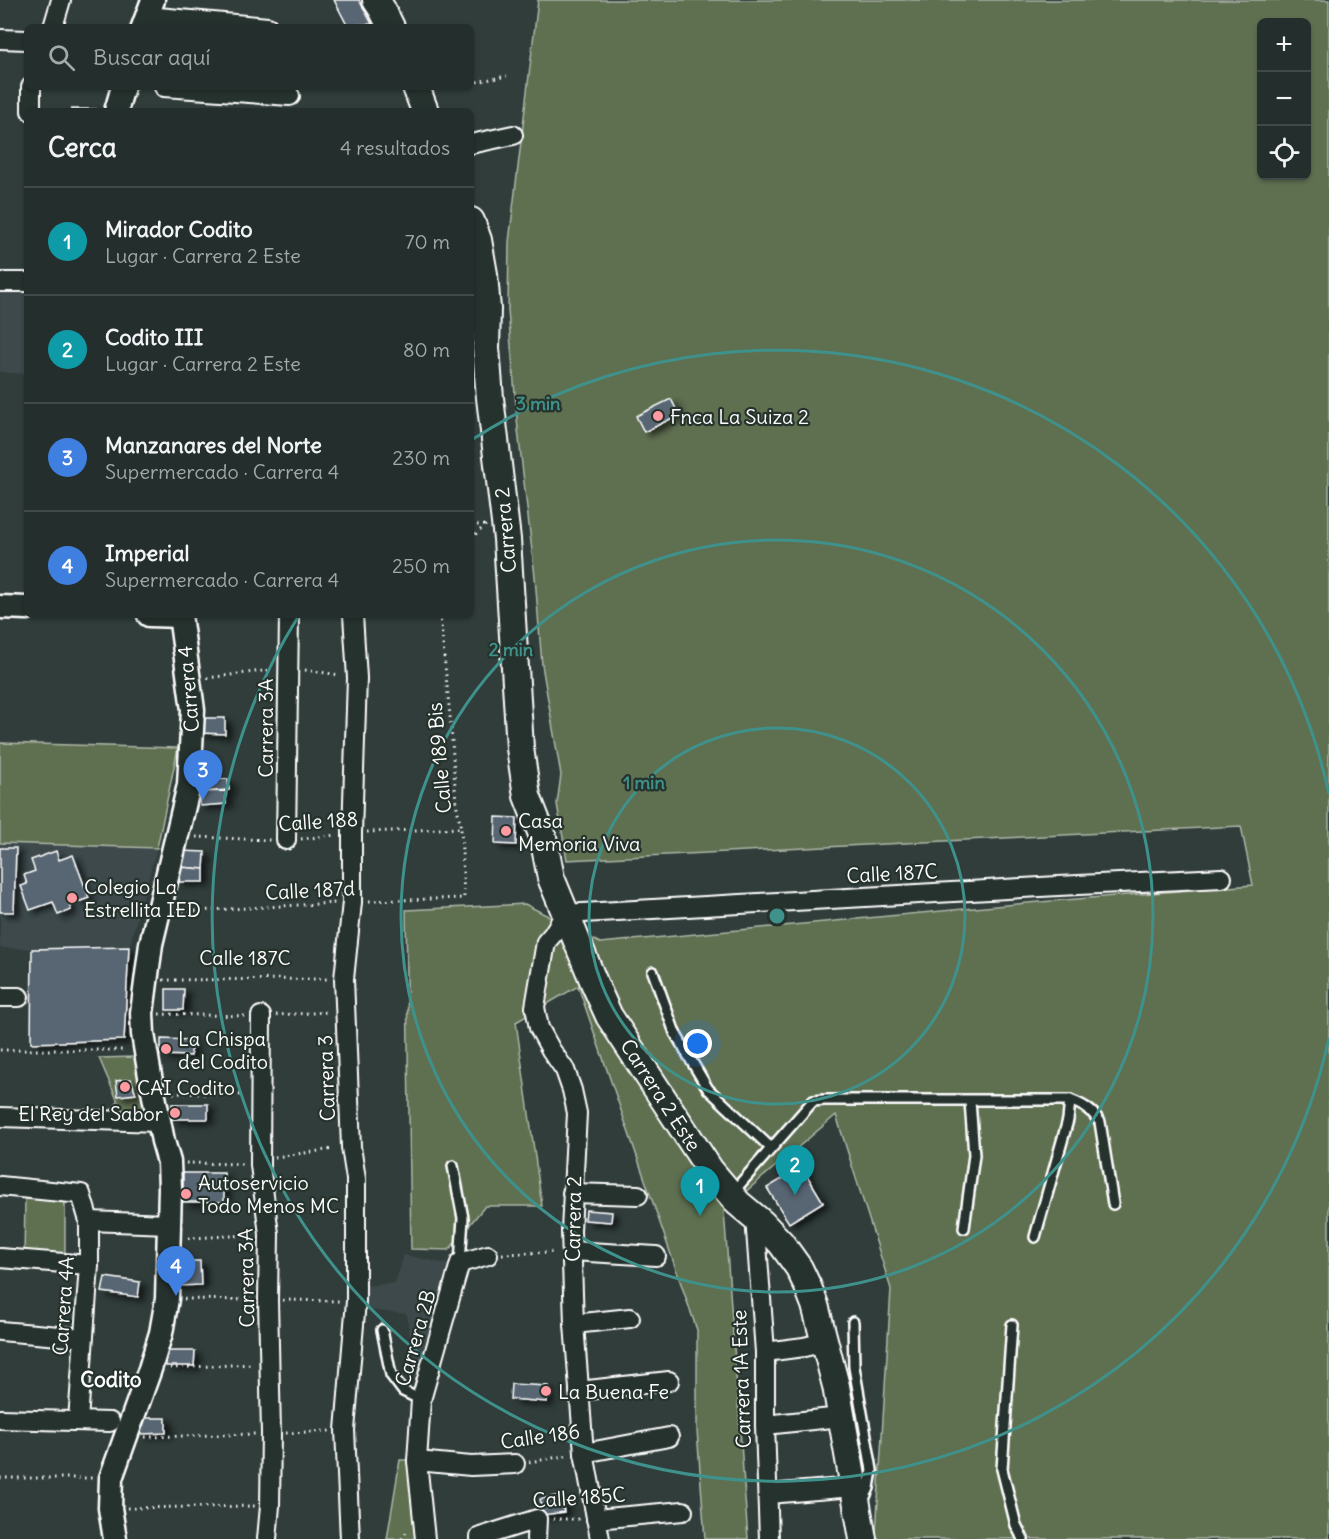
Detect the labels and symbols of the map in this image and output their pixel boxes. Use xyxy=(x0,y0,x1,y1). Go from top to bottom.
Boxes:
text: 3 min xyxy=(516,392,561,415)
place label: Fnca La Suiza 2 xyxy=(670,404,809,429)
marker: Fnca La Suiza 2 xyxy=(651,409,665,423)
street label: Carrera 2 xyxy=(489,486,521,574)
text: 2 min xyxy=(489,638,534,661)
street label: Carrera 4 xyxy=(172,645,204,733)
street label: Carrera 3A xyxy=(253,678,278,778)
street label: Calle 189 Bis xyxy=(422,701,456,815)
pin: 3 xyxy=(184,750,222,800)
text: 1 min xyxy=(623,771,665,794)
street label: Calle 188 xyxy=(277,806,359,836)
place label: Casa Memoria Viva xyxy=(518,808,640,856)
marker: Casa Memoria Viva xyxy=(499,824,513,838)
street label: Calle 187C xyxy=(846,858,938,888)
place label: Colegio La Estrellita IED xyxy=(84,874,201,922)
street label: Calle 187d xyxy=(264,875,356,905)
marker: Colegio La Estrellita IED xyxy=(65,891,79,905)
centre of rings xyxy=(767,906,787,926)
street label: Calle 187C xyxy=(199,945,291,970)
place label: La Chispa del Codito xyxy=(178,1026,268,1074)
your location xyxy=(683,1029,712,1058)
street label: Carrera 3 xyxy=(312,1034,340,1122)
street label: Carrera 2 Este xyxy=(615,1034,707,1156)
marker: La Chispa del Codito xyxy=(159,1042,173,1056)
place label: CAI Codito xyxy=(137,1075,235,1100)
marker: CAI Codito xyxy=(118,1080,132,1094)
place label: El Rey del Sabor xyxy=(18,1101,163,1126)
marker: El Rey del Sabor xyxy=(168,1106,182,1120)
pin: 2 xyxy=(776,1146,814,1195)
pin: 1 xyxy=(680,1166,720,1216)
place label: Autoservicio Todo Menos MC xyxy=(198,1170,339,1218)
street label: Carrera 2 xyxy=(560,1176,586,1262)
marker: Autoservicio Todo Menos MC xyxy=(179,1187,193,1201)
street label: Carrera 3A xyxy=(233,1228,259,1328)
pin: 4 xyxy=(156,1246,195,1296)
street label: Carrera 4A xyxy=(47,1255,79,1356)
street label: Carrera 2B xyxy=(389,1287,441,1389)
street label: Carrera 1A Este xyxy=(726,1309,756,1449)
district label: Codito xyxy=(80,1366,142,1393)
place label: La Buena Fe xyxy=(558,1379,669,1404)
marker: La Buena Fe xyxy=(539,1384,553,1398)
street label: Calle 186 xyxy=(499,1418,581,1454)
street label: Calle 185C xyxy=(532,1481,626,1513)

